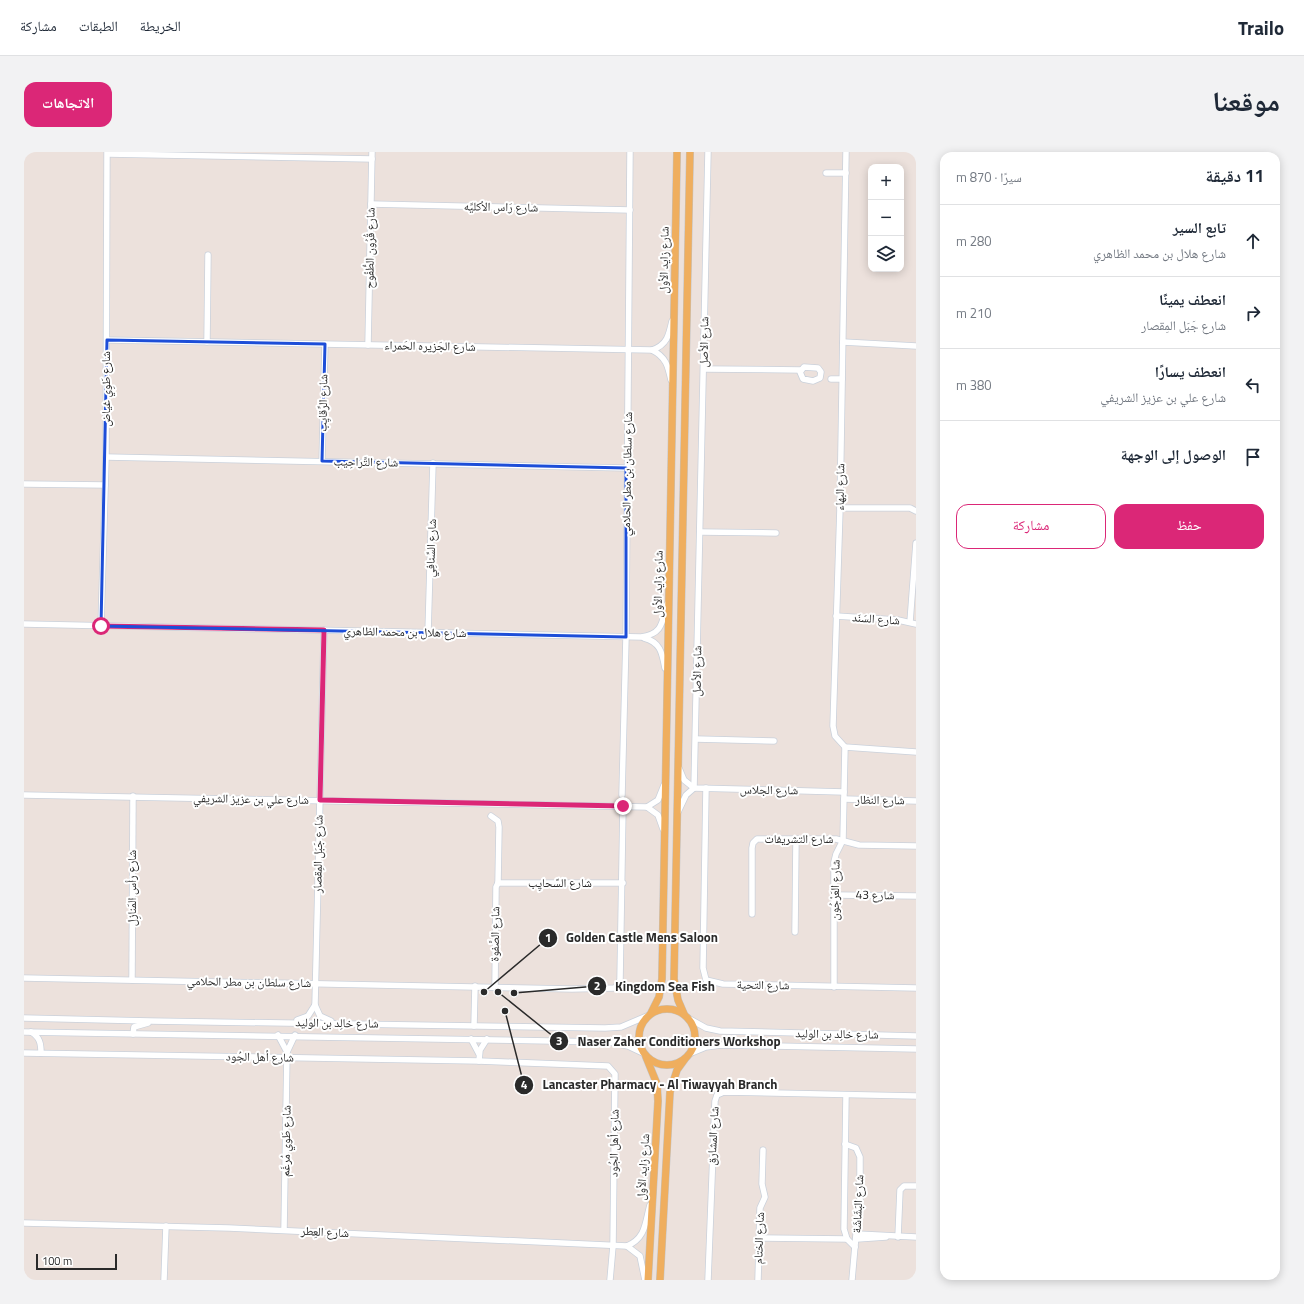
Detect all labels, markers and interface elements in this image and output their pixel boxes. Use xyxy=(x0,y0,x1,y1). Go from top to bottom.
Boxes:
text: Trailo xyxy=(1238,13,1284,42)
text: مشاركة xyxy=(20,15,57,36)
text: الطبقات xyxy=(79,15,118,36)
text: الخريطة xyxy=(140,15,181,36)
text: موقعنا xyxy=(1212,79,1280,122)
button: الاتجاهات xyxy=(24,82,112,127)
text: 11 دقيقة xyxy=(1206,163,1264,189)
map controls xyxy=(868,164,904,272)
button: + xyxy=(868,164,904,200)
text: سيرًا · 870 m xyxy=(956,167,1022,187)
street label: شارع رَاس الأكليَّه xyxy=(464,196,539,217)
button: − xyxy=(868,200,904,236)
street label: شارع قُرُون الطُّفُوح xyxy=(359,207,380,289)
text: تابع السير xyxy=(1173,216,1226,239)
street label: شارع زايد الأول xyxy=(653,226,674,294)
icon: ahead xyxy=(1242,230,1264,252)
text: 280 m xyxy=(956,231,992,251)
button: layers xyxy=(868,236,904,272)
text: شارع هلال بن محمد الظاهري xyxy=(1093,243,1226,263)
text: انعطف يمينًا xyxy=(1159,288,1226,311)
icon: right xyxy=(1242,302,1264,324)
text: 210 m xyxy=(956,303,992,323)
text: شارع جَبَل المِقصار xyxy=(1141,315,1226,335)
street label: شارع الأصل xyxy=(694,316,713,368)
street label: شارع الجَزيره الحَمراء xyxy=(384,335,476,356)
street label: شارع طَوِي غياض xyxy=(96,351,116,427)
text: انعطف يسارًا xyxy=(1155,360,1226,383)
street label: شارع الرِّقايِب xyxy=(312,374,333,432)
icon: left xyxy=(1242,374,1264,396)
text: 380 m xyxy=(956,375,992,395)
text: شارع علي بن عزيز الشريفي xyxy=(1100,387,1226,407)
street label: شارع سلطان بن مطر الحلامي xyxy=(616,412,638,536)
text: الوصول إلى الوجهة xyxy=(1121,443,1226,466)
icon: arrive xyxy=(1242,446,1264,468)
street label: شارع التَّراحِيب xyxy=(334,451,399,472)
street label: شارع البهاء xyxy=(830,463,849,511)
button: مشاركة xyxy=(956,504,1106,549)
button: حفظ xyxy=(1114,504,1264,549)
street label: شارع السِّنافِي xyxy=(420,518,442,578)
street label: شارع زايد الأول xyxy=(647,550,668,618)
street label: شارع السَنَد xyxy=(851,607,901,630)
route start xyxy=(92,617,110,635)
street label: شارع هلال بن محمد الظاهري xyxy=(343,621,467,643)
street label: شارع الأصل xyxy=(687,645,706,697)
street label: شارع الجلاس xyxy=(740,779,798,800)
street label: شارع علي بن عزيز الشريفي xyxy=(193,788,309,810)
street label: شارع النظار xyxy=(854,790,905,809)
route end xyxy=(614,797,632,815)
street label: شارع جَبَل المِقصار xyxy=(307,815,328,894)
street label: شارع التشريفات xyxy=(764,829,834,848)
street label: شارع رأس المَنازِل xyxy=(122,850,141,926)
street label: شارع العَرْجُون xyxy=(824,859,845,921)
street label: شارع السَّحايِب xyxy=(528,873,592,892)
street label: شارع 43 xyxy=(855,885,895,904)
street label: شارع الصَّفوة xyxy=(485,906,504,962)
callout: Golden Castle Mens Saloon xyxy=(538,925,726,950)
text: Golden Castle Mens Saloon xyxy=(566,927,718,947)
text: 1 xyxy=(545,928,551,947)
street label: شارع سلطان بن مطر الحلامي xyxy=(187,971,311,993)
callout: Kingdom Sea Fish xyxy=(587,974,723,999)
street label: شارع التحية xyxy=(736,975,790,994)
text: 2 xyxy=(594,976,600,995)
text: Kingdom Sea Fish xyxy=(615,976,715,996)
street label: شارع خالِد بن الوليد xyxy=(295,1012,379,1033)
street label: شارع خالِد بن الوليد xyxy=(795,1023,879,1044)
callout: Naser Zaher Conditioners Workshop xyxy=(549,1029,788,1054)
text: 3 xyxy=(556,1031,562,1050)
text: Naser Zaher Conditioners Workshop xyxy=(578,1031,781,1051)
street label: شارع أهل الجُود xyxy=(226,1046,294,1067)
callout: Lancaster Pharmacy - Al Tiwayyah Branch xyxy=(514,1072,785,1097)
text: Lancaster Pharmacy - Al Tiwayyah Branch xyxy=(543,1074,777,1094)
text: 4 xyxy=(521,1075,528,1094)
street label: شارع طَوي مُرغَم xyxy=(275,1105,297,1177)
street label: شارع المشارق xyxy=(701,1106,724,1166)
street label: شارع أهل الجُود xyxy=(603,1109,624,1177)
street label: شارع زايد الأول xyxy=(631,1133,654,1201)
street label: شارع البَشَاشَة xyxy=(846,1174,869,1234)
street label: شارع الختام xyxy=(748,1212,769,1264)
street label: شارع العِطر xyxy=(299,1221,350,1242)
scale bar xyxy=(36,1252,117,1271)
text: 100 m xyxy=(42,1253,72,1269)

